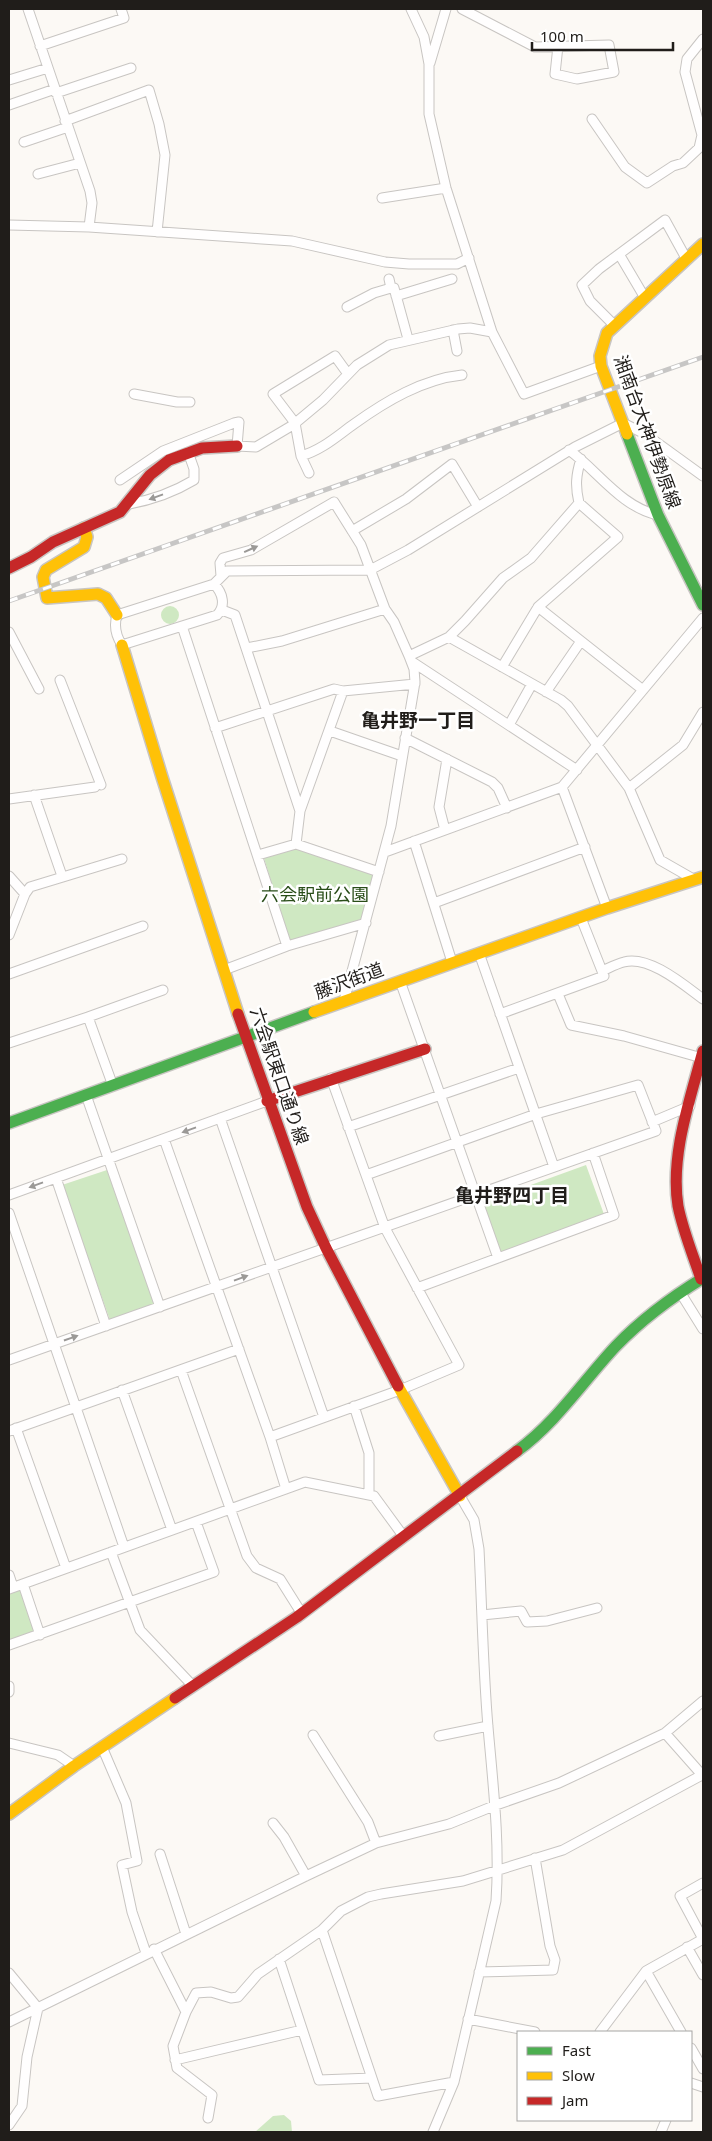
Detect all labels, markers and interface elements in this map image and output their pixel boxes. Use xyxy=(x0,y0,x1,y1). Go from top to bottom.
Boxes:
scale bar xyxy=(532,20,673,52)
text: 100 m xyxy=(540,26,584,46)
street label: 湘南台大神伊勢原線 xyxy=(609,351,687,512)
one-way arrow xyxy=(148,494,163,501)
one-way arrow xyxy=(244,545,259,553)
district label: 亀井野一丁目 xyxy=(361,707,475,733)
park label: 六会駅前公園 xyxy=(261,882,369,906)
street label: 藤沢街道 xyxy=(311,956,387,1004)
street label: 六会駅東口通り線 xyxy=(245,1004,315,1148)
one-way arrow xyxy=(181,1127,196,1134)
one-way arrow xyxy=(28,1181,43,1189)
district label: 亀井野四丁目 xyxy=(455,1182,569,1208)
one-way arrow xyxy=(234,1274,249,1282)
one-way arrow xyxy=(64,1334,79,1342)
legend xyxy=(517,2031,692,2121)
text: Fast xyxy=(562,2040,591,2060)
text: Slow xyxy=(562,2065,595,2085)
text: Jam xyxy=(560,2090,589,2110)

